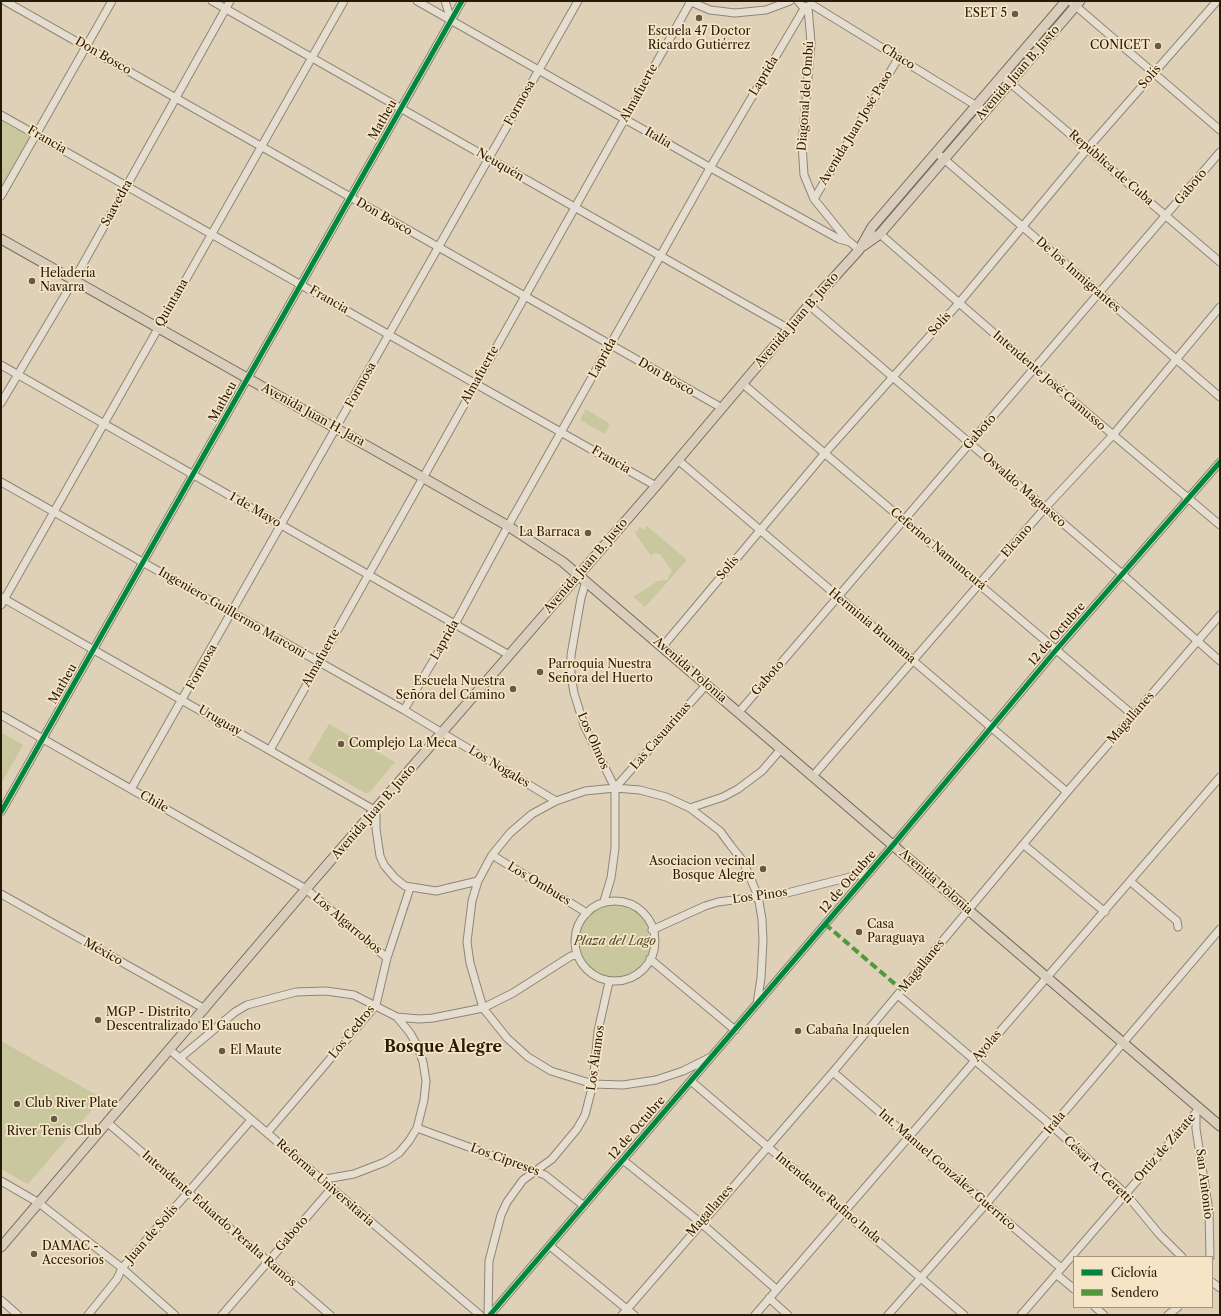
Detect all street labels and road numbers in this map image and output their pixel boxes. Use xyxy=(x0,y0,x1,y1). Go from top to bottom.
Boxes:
street label: Avenida Juan B. Justo xyxy=(973,23,1063,123)
street label: Don Bosco xyxy=(72,34,134,78)
street label: Diagonal del Ombú xyxy=(795,40,817,152)
street label: Chaco xyxy=(879,41,917,73)
street label: Laprida xyxy=(747,53,781,99)
street label: Almafuerte xyxy=(617,61,661,125)
street label: Solís xyxy=(1136,62,1164,92)
street label: Avenida Juan José Paso xyxy=(816,68,896,188)
street label: Formosa xyxy=(502,78,538,128)
street label: Matheu xyxy=(366,97,400,143)
street label: Francia xyxy=(25,123,69,157)
street label: Italia xyxy=(642,125,674,151)
street label: República de Cuba xyxy=(1066,127,1156,209)
street label: Neuquén xyxy=(474,146,526,184)
street label: Gaboto xyxy=(1172,166,1210,208)
street label: Saavedra xyxy=(98,177,136,229)
street label: Don Bosco xyxy=(353,195,415,239)
street label: De los Inmigrantes xyxy=(1033,234,1123,316)
street label: Avenida Juan B. Justo xyxy=(752,270,842,370)
street label: Quintana xyxy=(153,276,191,330)
street label: Francia xyxy=(307,283,351,317)
street label: Solís xyxy=(926,309,954,339)
street label: Intendente José Camusso xyxy=(990,328,1108,434)
street label: Laprida xyxy=(586,335,620,381)
street label: Almafuerte xyxy=(458,343,502,407)
street label: Don Bosco xyxy=(635,355,697,399)
street label: Formosa xyxy=(343,360,379,410)
street label: Matheu xyxy=(206,379,240,425)
street label: Avenida Juan H. Jara xyxy=(259,381,367,449)
street label: Gaboto xyxy=(961,411,999,453)
street label: Francia xyxy=(589,443,633,477)
street label: Osvaldo Magnasco xyxy=(979,450,1069,530)
street label: 1 de Mayo xyxy=(227,489,283,531)
street label: Ceferino Namuncurá xyxy=(887,505,989,593)
street label: Avenida Juan B. Justo xyxy=(541,516,631,616)
street label: Elcano xyxy=(999,521,1035,561)
street label: Solís xyxy=(714,553,742,583)
street label: Ingeniero Guillermo Marconi xyxy=(156,565,308,661)
street label: Herminia Brumana xyxy=(825,585,919,667)
street label: 12 de Octubre xyxy=(1026,599,1088,669)
street label: Laprida xyxy=(428,617,462,663)
street label: Almafuerte xyxy=(299,626,343,690)
street label: Avenida Polonia xyxy=(650,634,730,706)
street label: Formosa xyxy=(184,642,220,692)
street label: Gaboto xyxy=(749,657,787,699)
street label: Matheu xyxy=(46,661,80,707)
street label: Magallanes xyxy=(1105,689,1157,747)
street label: Las Casuarinas xyxy=(628,699,694,773)
street label: Uruguay xyxy=(196,703,244,739)
street label: Los Olmos xyxy=(574,710,612,772)
street label: Los Nogales xyxy=(466,743,532,791)
street label: Avenida Juan B. Justo xyxy=(329,762,419,862)
street label: Chile xyxy=(137,788,171,816)
street label: Avenida Polonia xyxy=(896,846,976,918)
street label: 12 de Octubre xyxy=(817,847,879,917)
street label: Los Ombues xyxy=(505,859,573,909)
street label: Los Pinos xyxy=(732,885,788,907)
street label: Los Algarrobos xyxy=(309,891,385,957)
street label: México xyxy=(81,935,125,969)
street label: Magallanes xyxy=(896,937,948,995)
street label: Los Cedros xyxy=(326,1002,378,1062)
street label: Los Álamos xyxy=(584,1024,608,1092)
street label: Ayolas xyxy=(969,1027,1005,1065)
street label: 12 de Octubre xyxy=(606,1093,668,1163)
street label: Int. Manuel González Guerrico xyxy=(875,1106,1019,1234)
street label: Irala xyxy=(1041,1109,1069,1137)
street label: Ortiz de Zárate xyxy=(1131,1111,1199,1185)
street label: César A. Ceretti xyxy=(1060,1133,1136,1207)
street label: Reforma Universitaria xyxy=(273,1137,377,1229)
street label: Los Cipreses xyxy=(468,1141,542,1179)
street label: Intendente Eduardo Peralta Ramos xyxy=(139,1148,299,1290)
street label: San Antonio xyxy=(1193,1148,1215,1220)
street label: Intendente Rufino Inda xyxy=(772,1150,884,1246)
street label: Magallanes xyxy=(684,1182,736,1240)
street label: Juan de Solís xyxy=(123,1202,181,1266)
street label: Gaboto xyxy=(273,1213,311,1255)

